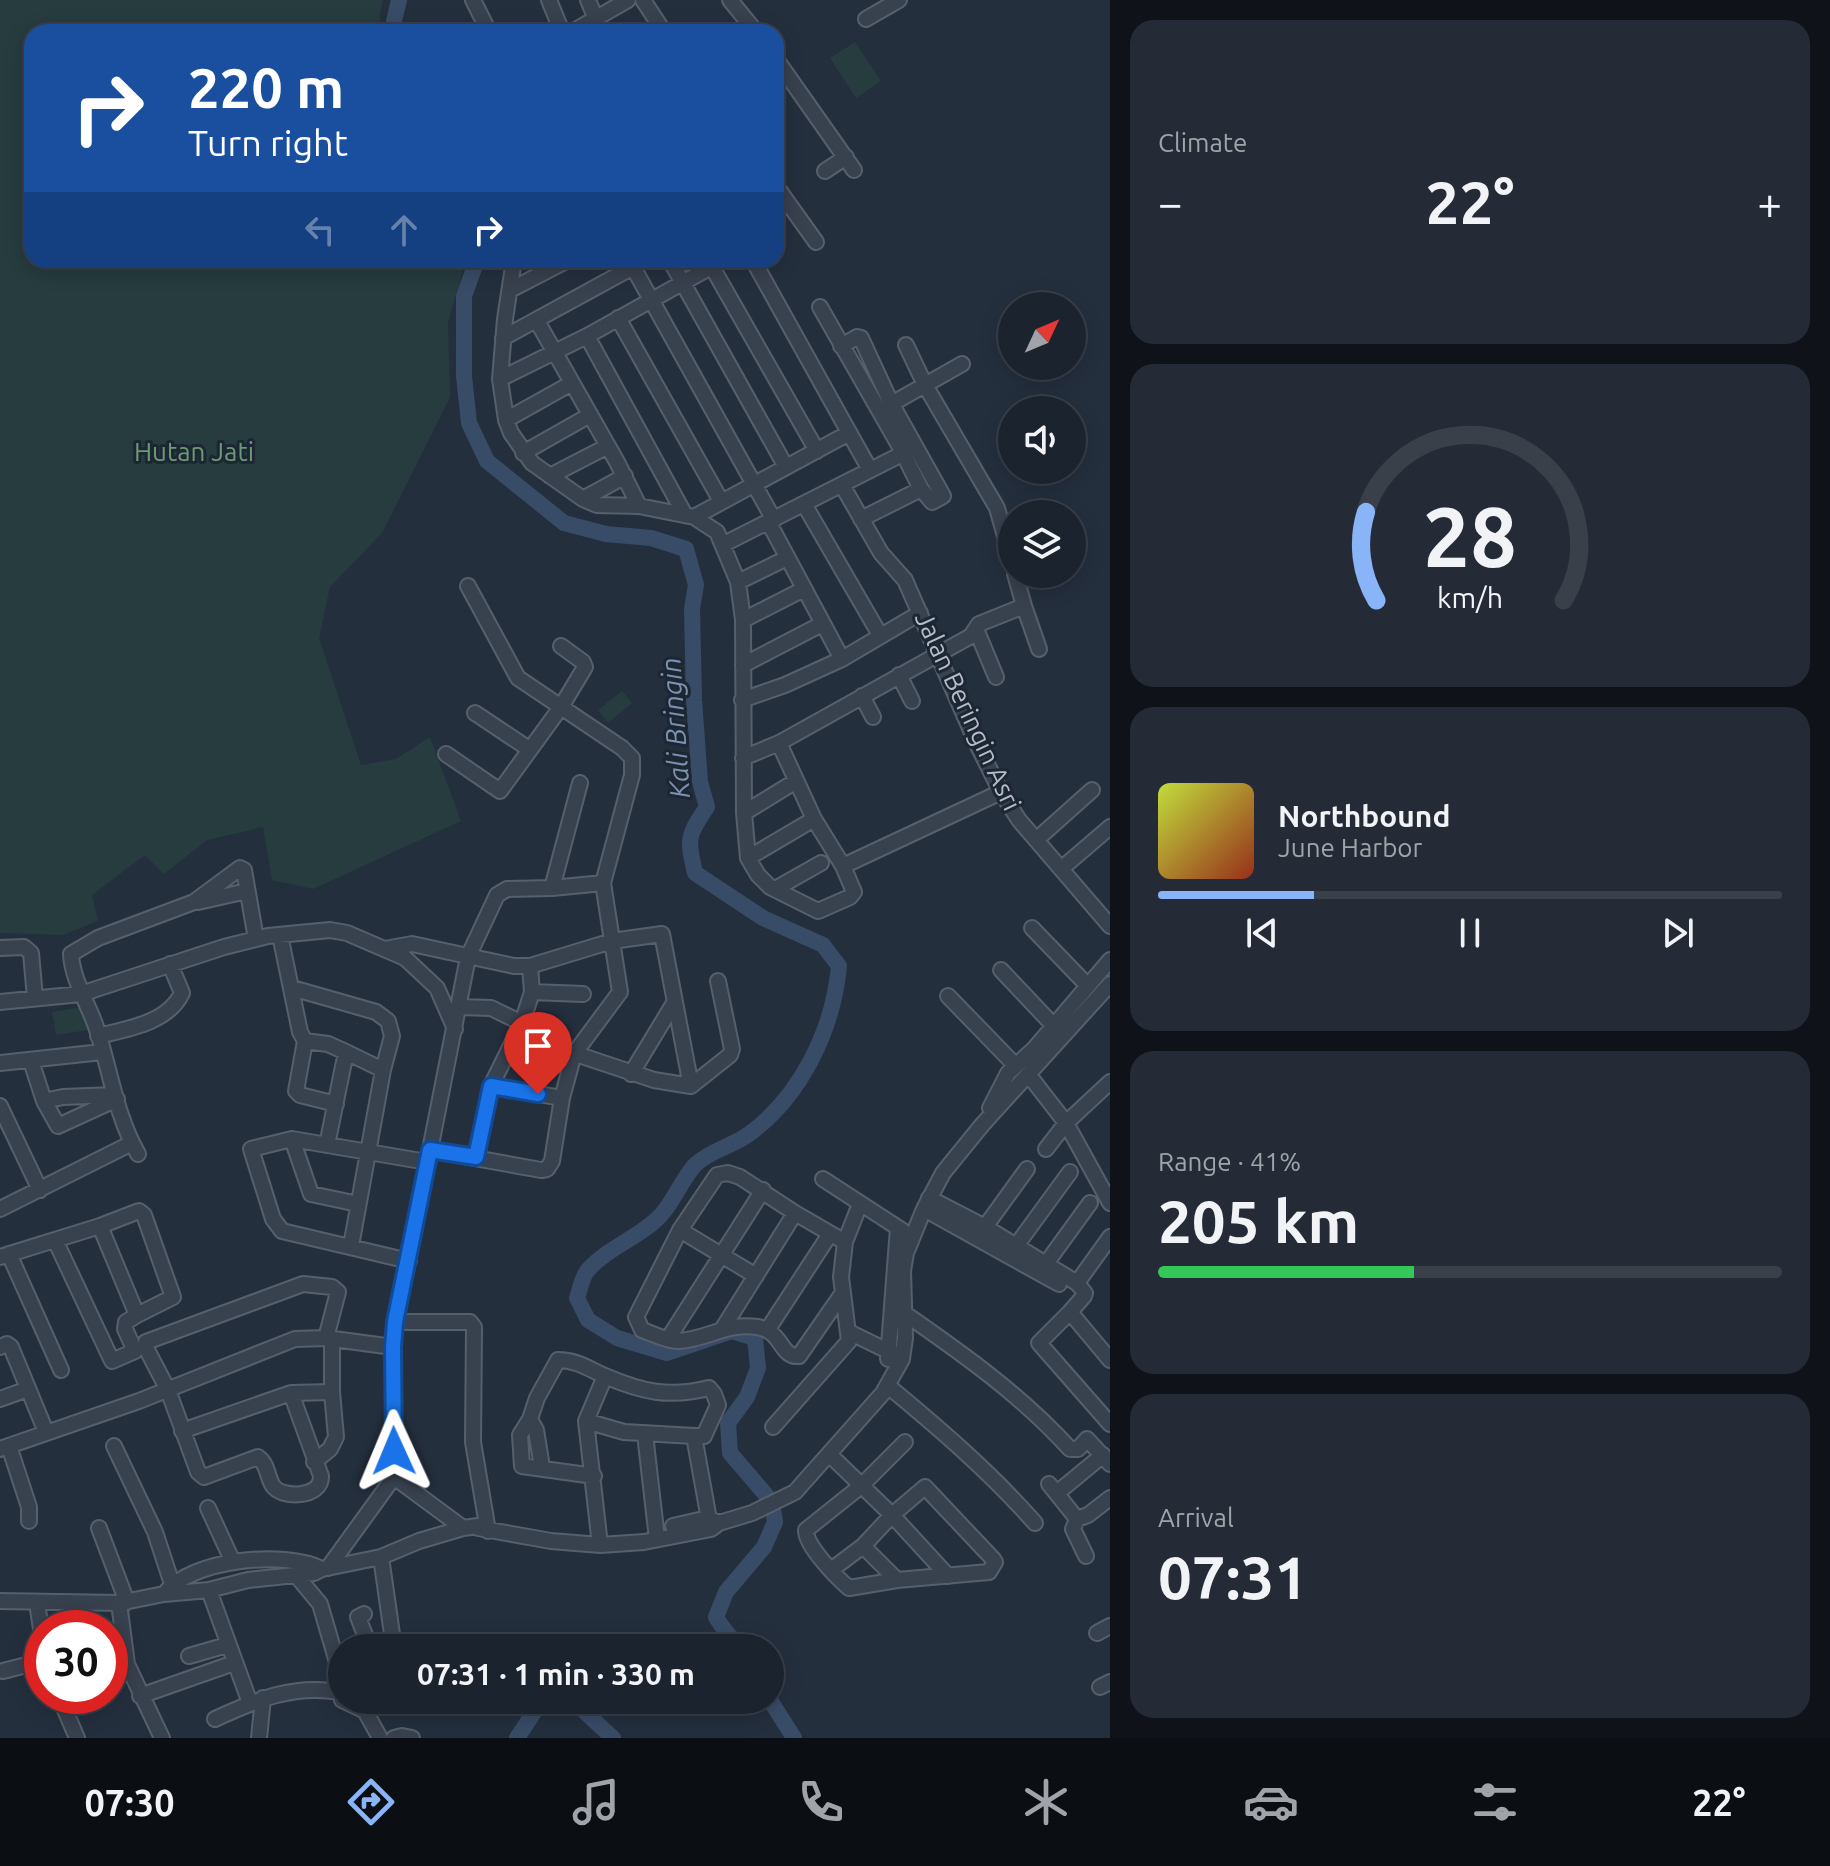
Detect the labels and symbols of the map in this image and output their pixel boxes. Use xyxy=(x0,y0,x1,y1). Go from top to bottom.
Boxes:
north arrow xyxy=(998,292,1086,380)
park label: Hutan Jati xyxy=(134,437,254,466)
street label: Jalan Beringin Asri xyxy=(910,607,1027,815)
water label: Kali Bringin xyxy=(654,657,695,800)
pin xyxy=(504,1012,572,1094)
position arrow xyxy=(352,1409,436,1493)
speed limit sign: 30 xyxy=(24,1610,128,1714)

